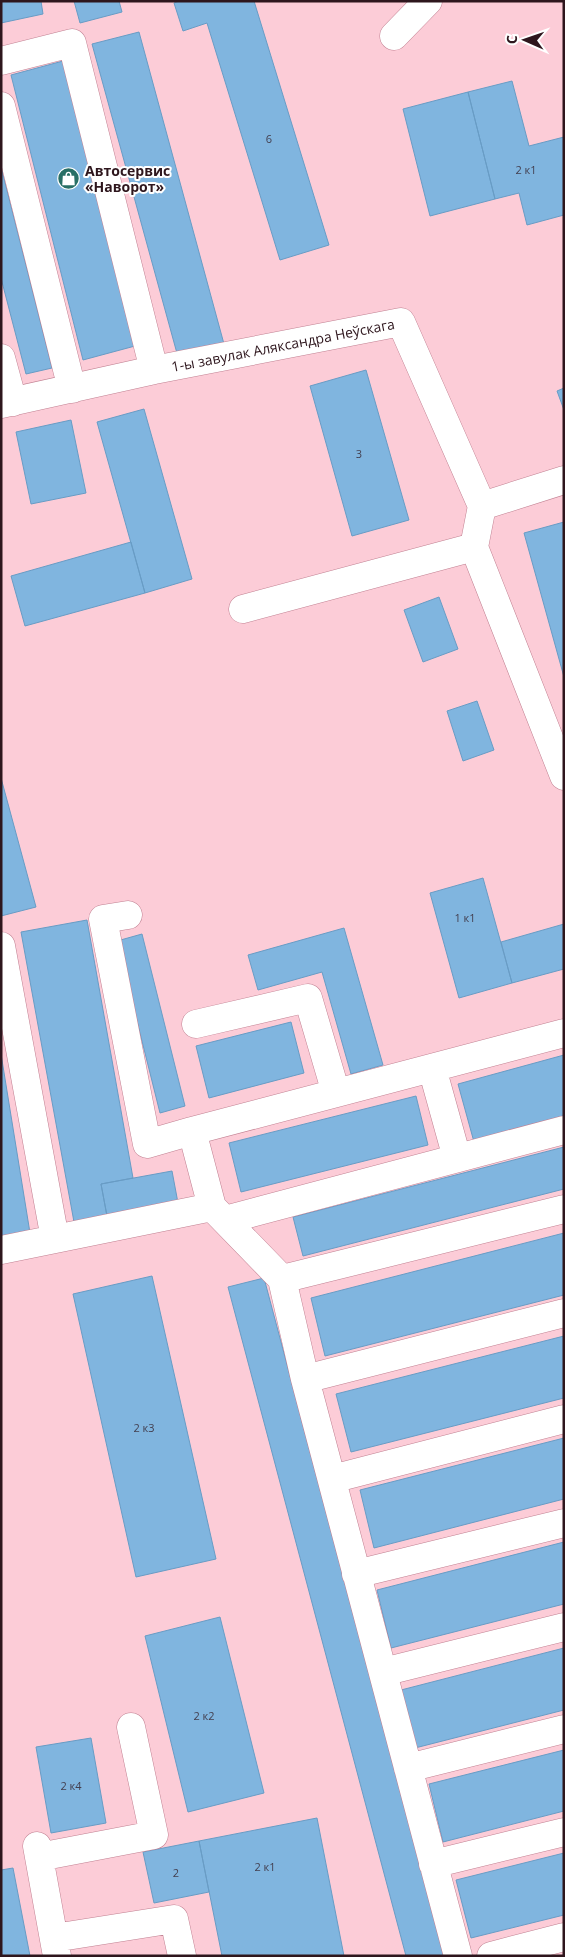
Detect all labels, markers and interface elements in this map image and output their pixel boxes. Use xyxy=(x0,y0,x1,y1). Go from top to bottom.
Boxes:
north arrow xyxy=(500,15,550,65)
text: С xyxy=(502,35,521,44)
house number: 6 xyxy=(266,131,272,146)
place label: Автосервис «Наворот» xyxy=(85,161,170,196)
house number: 2 к1 xyxy=(515,162,537,177)
shop icon: Автосервис «Наворот» xyxy=(57,166,81,190)
street label: 1-ы завулак Аляксандра Неўскага xyxy=(170,314,396,376)
house number: 3 xyxy=(356,446,362,461)
house number: 1 к1 xyxy=(454,910,476,925)
house number: 2 к3 xyxy=(133,1420,155,1435)
house number: 2 к2 xyxy=(193,1708,215,1723)
house number: 2 к4 xyxy=(60,1778,82,1793)
house number: 2 к1 xyxy=(254,1859,276,1874)
house number: 2 xyxy=(173,1865,179,1880)

